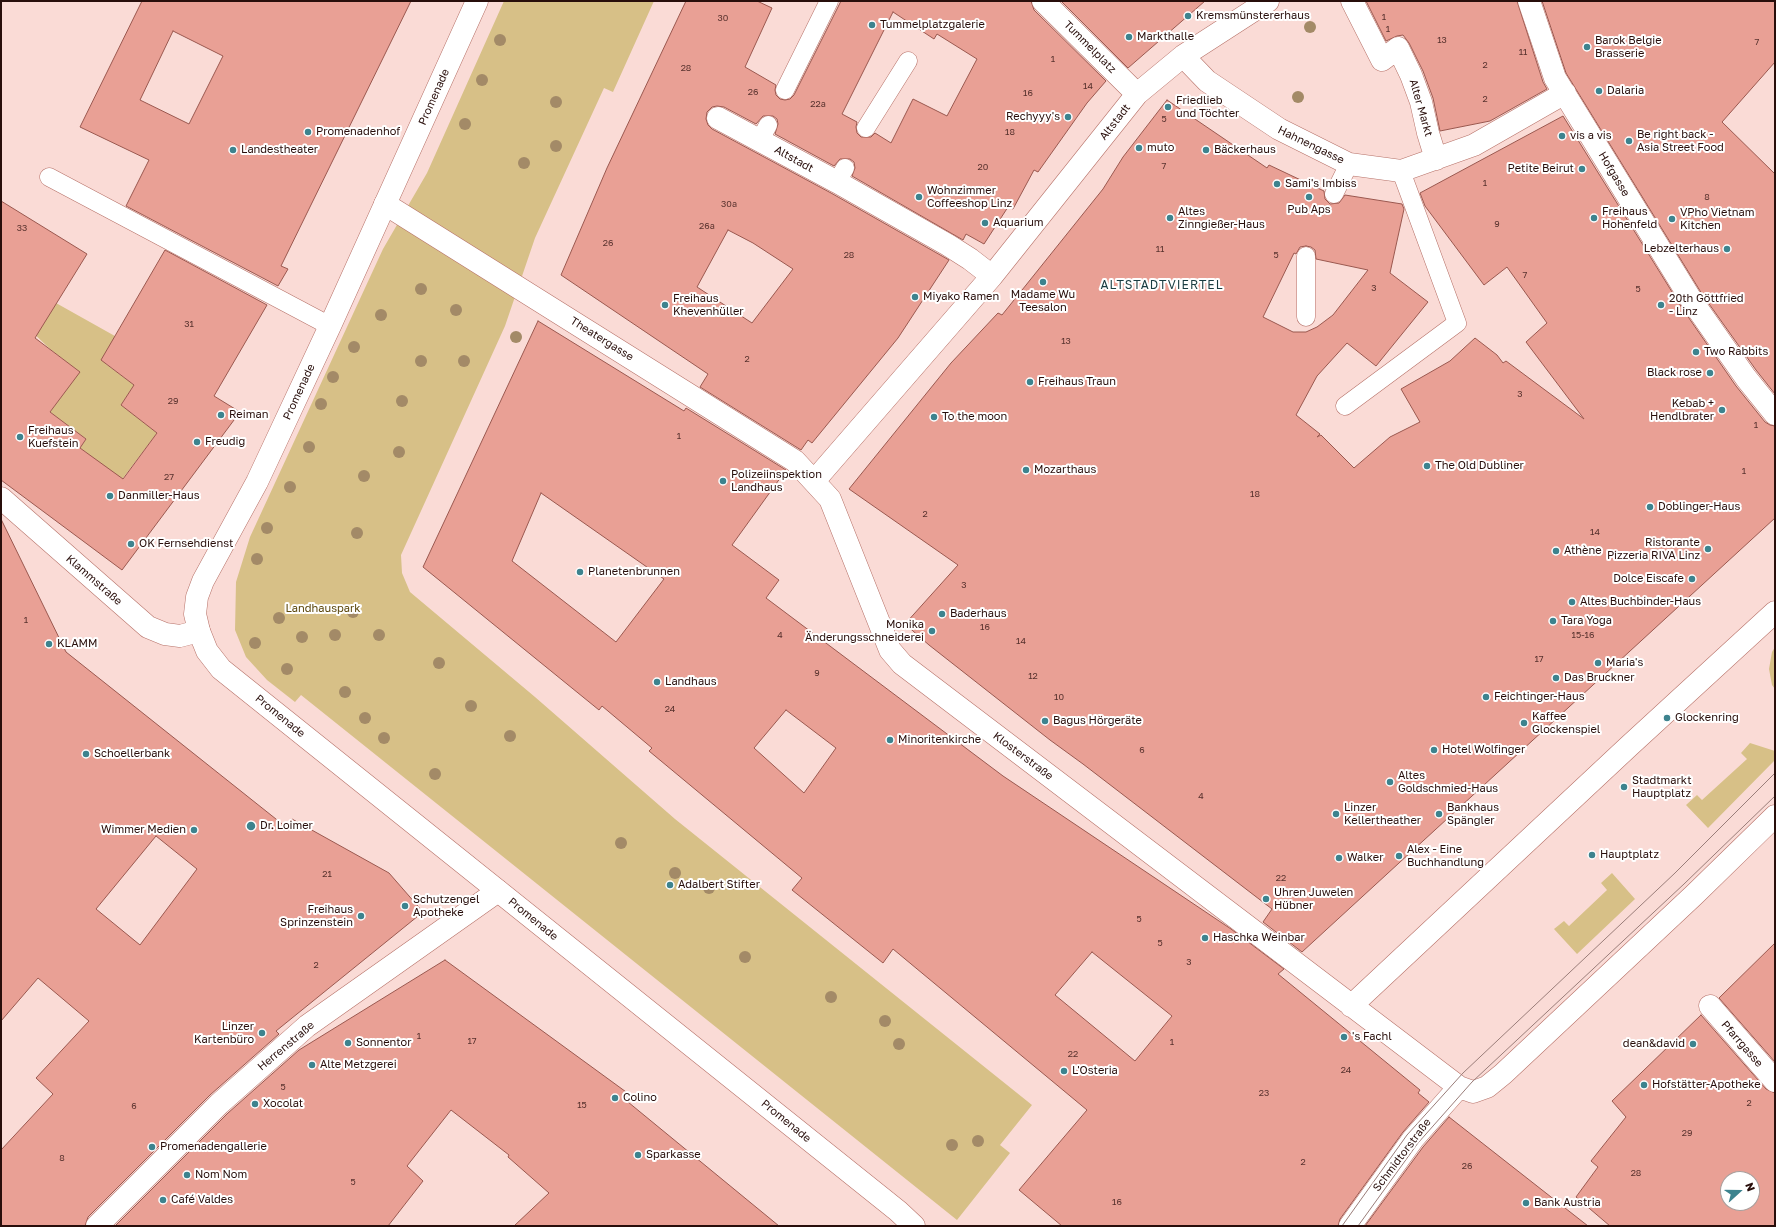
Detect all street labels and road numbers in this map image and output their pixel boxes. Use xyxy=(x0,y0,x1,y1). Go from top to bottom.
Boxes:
street label: Tummelplatz xyxy=(1061,18,1119,76)
street label: Promenade xyxy=(416,67,452,127)
street label: Alter Markt xyxy=(1407,78,1435,138)
street label: Altstadt xyxy=(1097,101,1133,143)
street label: Hahnengasse xyxy=(1276,123,1346,167)
street label: Altstadt xyxy=(772,143,816,175)
street label: Hofgasse xyxy=(1596,149,1632,199)
street label: Theatergasse xyxy=(568,314,636,364)
street label: Promenade xyxy=(280,362,318,422)
street label: Klammstraße xyxy=(63,552,125,608)
street label: Promenade xyxy=(252,692,308,740)
street label: Klosterstraße xyxy=(990,729,1056,783)
street label: Promenade xyxy=(505,895,561,943)
street label: Pfarrgasse xyxy=(1718,1018,1766,1070)
street label: Herrenstraße xyxy=(255,1019,317,1073)
street label: Promenade xyxy=(758,1097,814,1145)
street label: Schmidtorstraße xyxy=(1370,1116,1434,1194)

